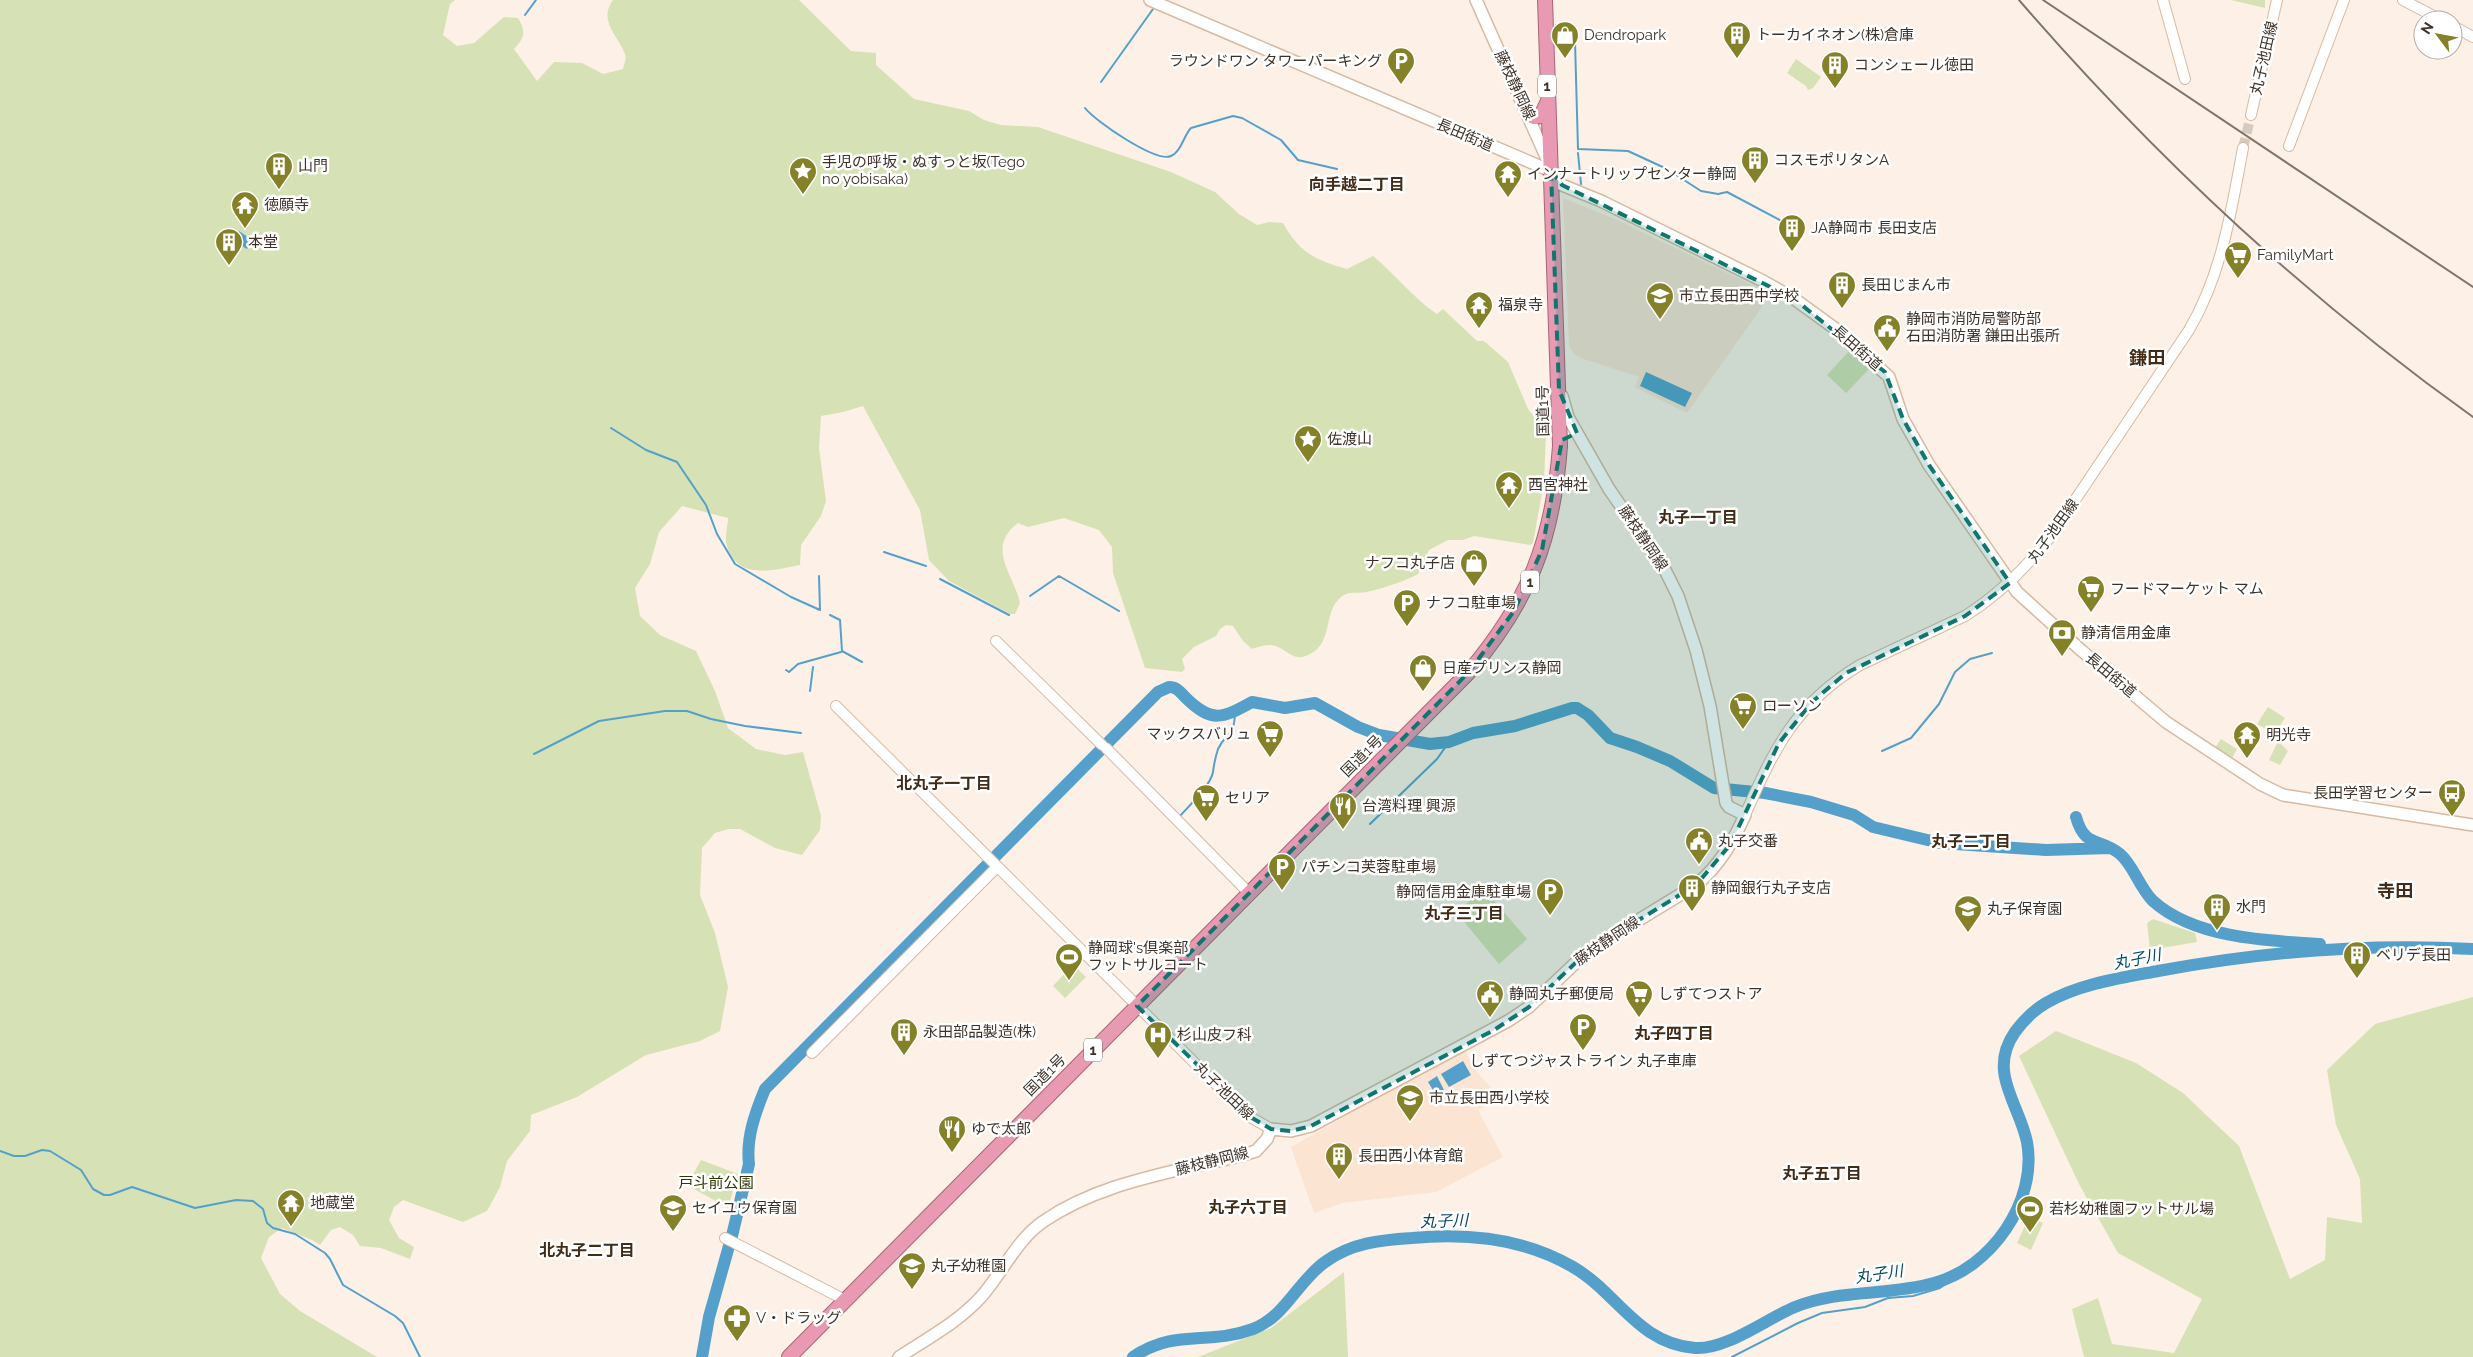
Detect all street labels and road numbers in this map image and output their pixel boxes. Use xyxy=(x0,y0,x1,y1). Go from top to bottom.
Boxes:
street label: 丸子池田線 xyxy=(2247,19,2281,97)
street label: 藤枝静岡線 xyxy=(1491,47,1539,123)
road number: 1 xyxy=(1538,74,1556,98)
street label: 長田街道 xyxy=(1434,115,1496,155)
street label: 長田街道 xyxy=(1828,322,1886,374)
street label: 国道1号 xyxy=(1534,385,1552,437)
street label: 丸子池田線 xyxy=(2024,495,2082,567)
street label: 藤枝静岡線 xyxy=(1615,502,1671,574)
road number: 1 xyxy=(1521,570,1539,594)
street label: 長田街道 xyxy=(2082,649,2140,701)
street label: 国道1号 xyxy=(1337,731,1387,781)
street label: 藤枝静岡線 xyxy=(1571,913,1643,969)
road number: 1 xyxy=(1084,1038,1102,1062)
street label: 国道1号 xyxy=(1020,1050,1070,1100)
street label: 丸子池田線 xyxy=(1191,1058,1257,1124)
street label: 藤枝静岡線 xyxy=(1173,1143,1251,1179)

